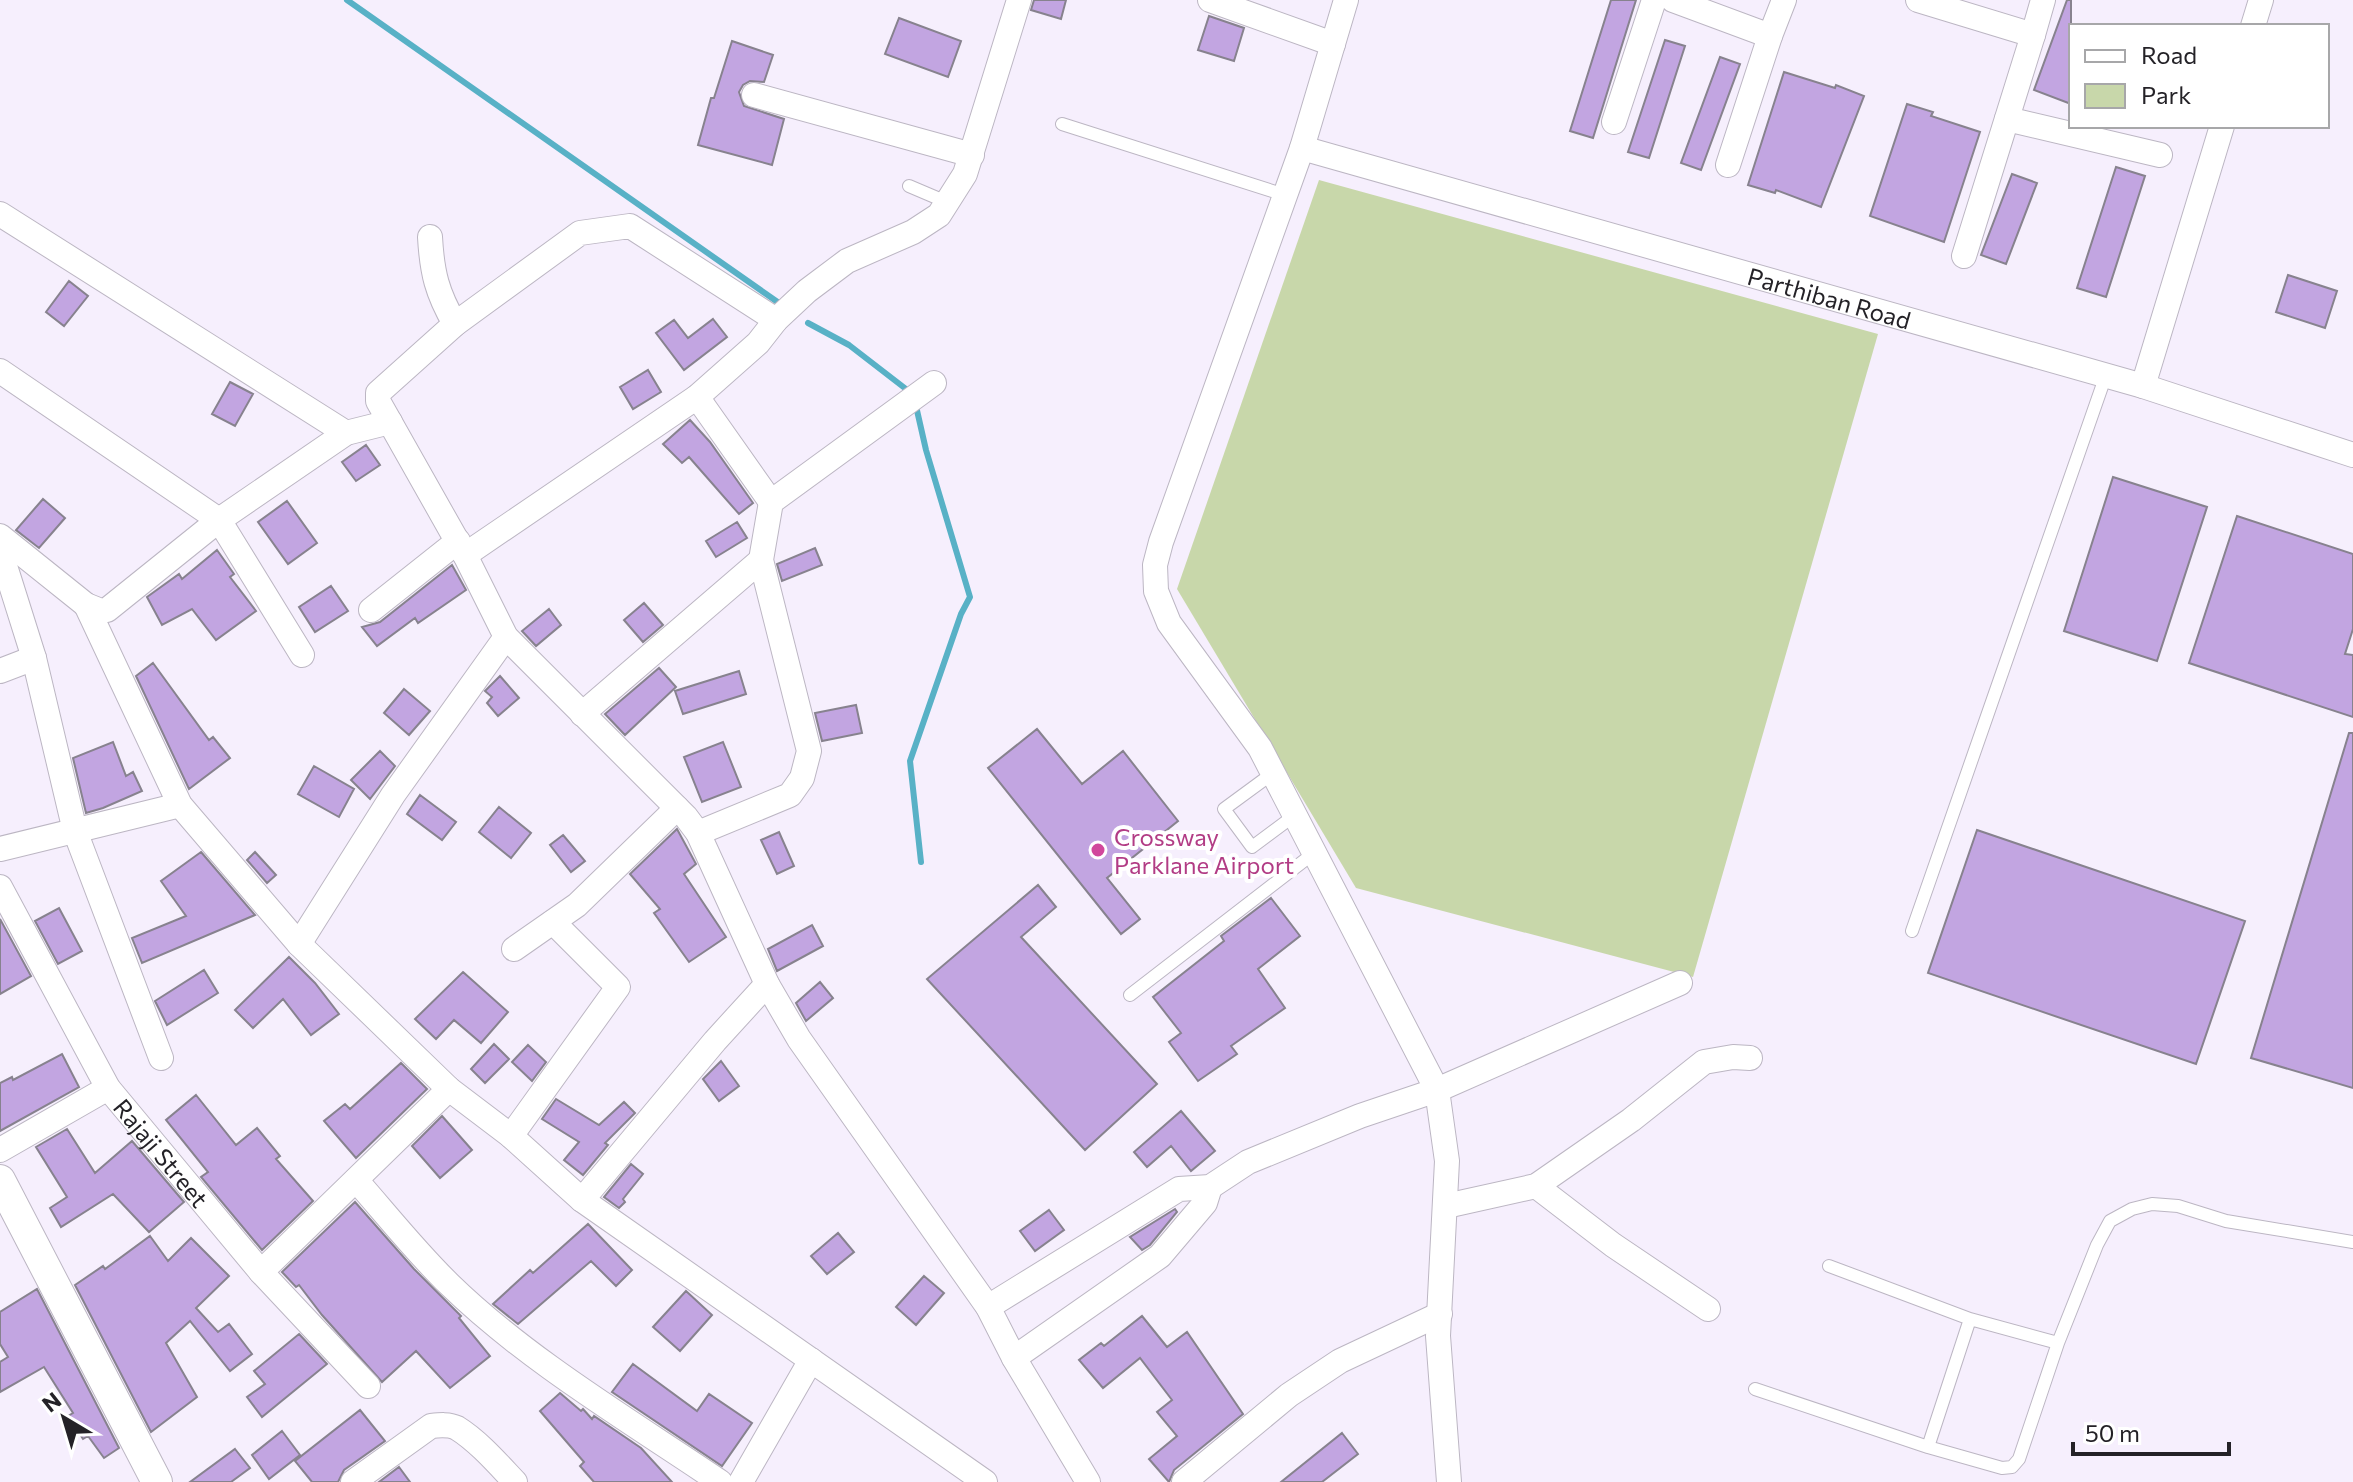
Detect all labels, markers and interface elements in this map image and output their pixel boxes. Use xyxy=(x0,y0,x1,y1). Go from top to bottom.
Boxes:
legend xyxy=(2069,24,2329,128)
text: Road xyxy=(2141,40,2197,69)
text: Park xyxy=(2141,80,2191,109)
street label: Parthiban Road xyxy=(1744,260,1914,334)
place label: Crossway Parklane Airport xyxy=(1114,822,1294,879)
marker: Crossway Parklane Airport xyxy=(1089,841,1107,859)
street label: Rajaji Street xyxy=(108,1092,215,1213)
north arrow xyxy=(24,1378,104,1458)
text: N xyxy=(37,1386,66,1418)
scale bar xyxy=(2073,1406,2229,1456)
text: 50 m xyxy=(2085,1418,2140,1447)

